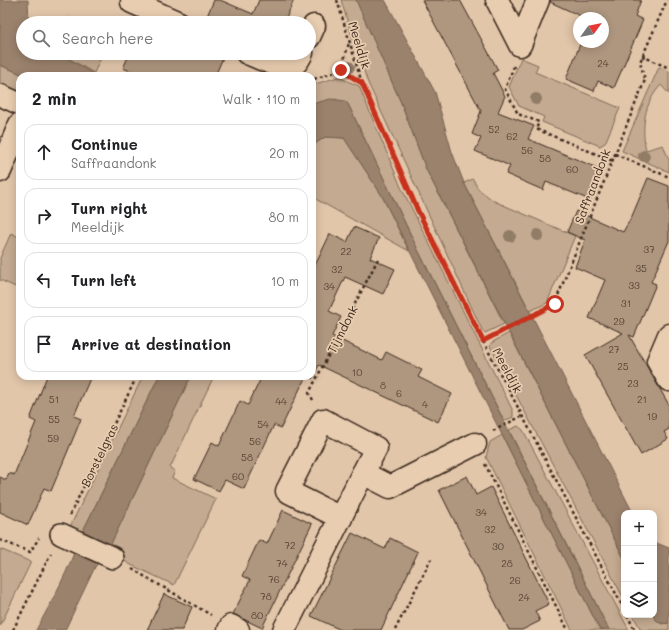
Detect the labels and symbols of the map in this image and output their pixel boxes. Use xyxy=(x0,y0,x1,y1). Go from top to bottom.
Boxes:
north arrow xyxy=(573,12,609,48)
street label: Meeldijk xyxy=(345,19,375,71)
house number: 24 xyxy=(597,56,609,70)
route end xyxy=(332,61,350,79)
house number: 52 xyxy=(488,122,500,136)
house number: 62 xyxy=(506,129,518,143)
house number: 56 xyxy=(521,143,533,157)
street label: Saffraandonk xyxy=(570,146,614,226)
house number: 58 xyxy=(539,151,551,165)
house number: 60 xyxy=(566,162,578,176)
house number: 37 xyxy=(643,242,655,256)
house number: 22 xyxy=(340,244,352,258)
house number: 35 xyxy=(635,261,647,275)
house number: 32 xyxy=(331,262,343,276)
house number: 33 xyxy=(628,278,640,292)
house number: 34 xyxy=(323,279,335,293)
route start xyxy=(546,295,564,313)
house number: 31 xyxy=(621,296,631,310)
street label: Tijmdonk xyxy=(323,302,361,356)
house number: 29 xyxy=(613,314,625,328)
house number: 27 xyxy=(608,342,620,356)
street label: Meeldijk xyxy=(489,345,527,395)
house number: 25 xyxy=(617,359,629,373)
house number: 10 xyxy=(352,365,362,379)
house number: 23 xyxy=(627,376,639,390)
house number: 8 xyxy=(380,378,386,392)
house number: 6 xyxy=(396,386,402,400)
house number: 51 xyxy=(49,392,59,406)
house number: 21 xyxy=(637,392,647,406)
house number: 44 xyxy=(275,394,287,408)
house number: 4 xyxy=(422,397,428,411)
house number: 19 xyxy=(647,409,657,423)
house number: 55 xyxy=(48,412,60,426)
house number: 54 xyxy=(257,417,269,431)
street label: Borstelgras xyxy=(77,421,121,489)
house number: 59 xyxy=(47,431,59,445)
house number: 56 xyxy=(249,434,261,448)
house number: 58 xyxy=(241,450,253,464)
house number: 60 xyxy=(232,469,244,483)
house number: 34 xyxy=(475,505,487,519)
house number: 32 xyxy=(484,522,496,536)
house number: 72 xyxy=(284,538,296,552)
house number: 30 xyxy=(492,539,504,553)
house number: 74 xyxy=(276,556,288,570)
house number: 28 xyxy=(501,556,513,570)
house number: 76 xyxy=(268,572,280,586)
house number: 26 xyxy=(509,573,521,587)
house number: 78 xyxy=(260,589,272,603)
house number: 24 xyxy=(518,590,530,604)
house number: 80 xyxy=(251,608,263,622)

